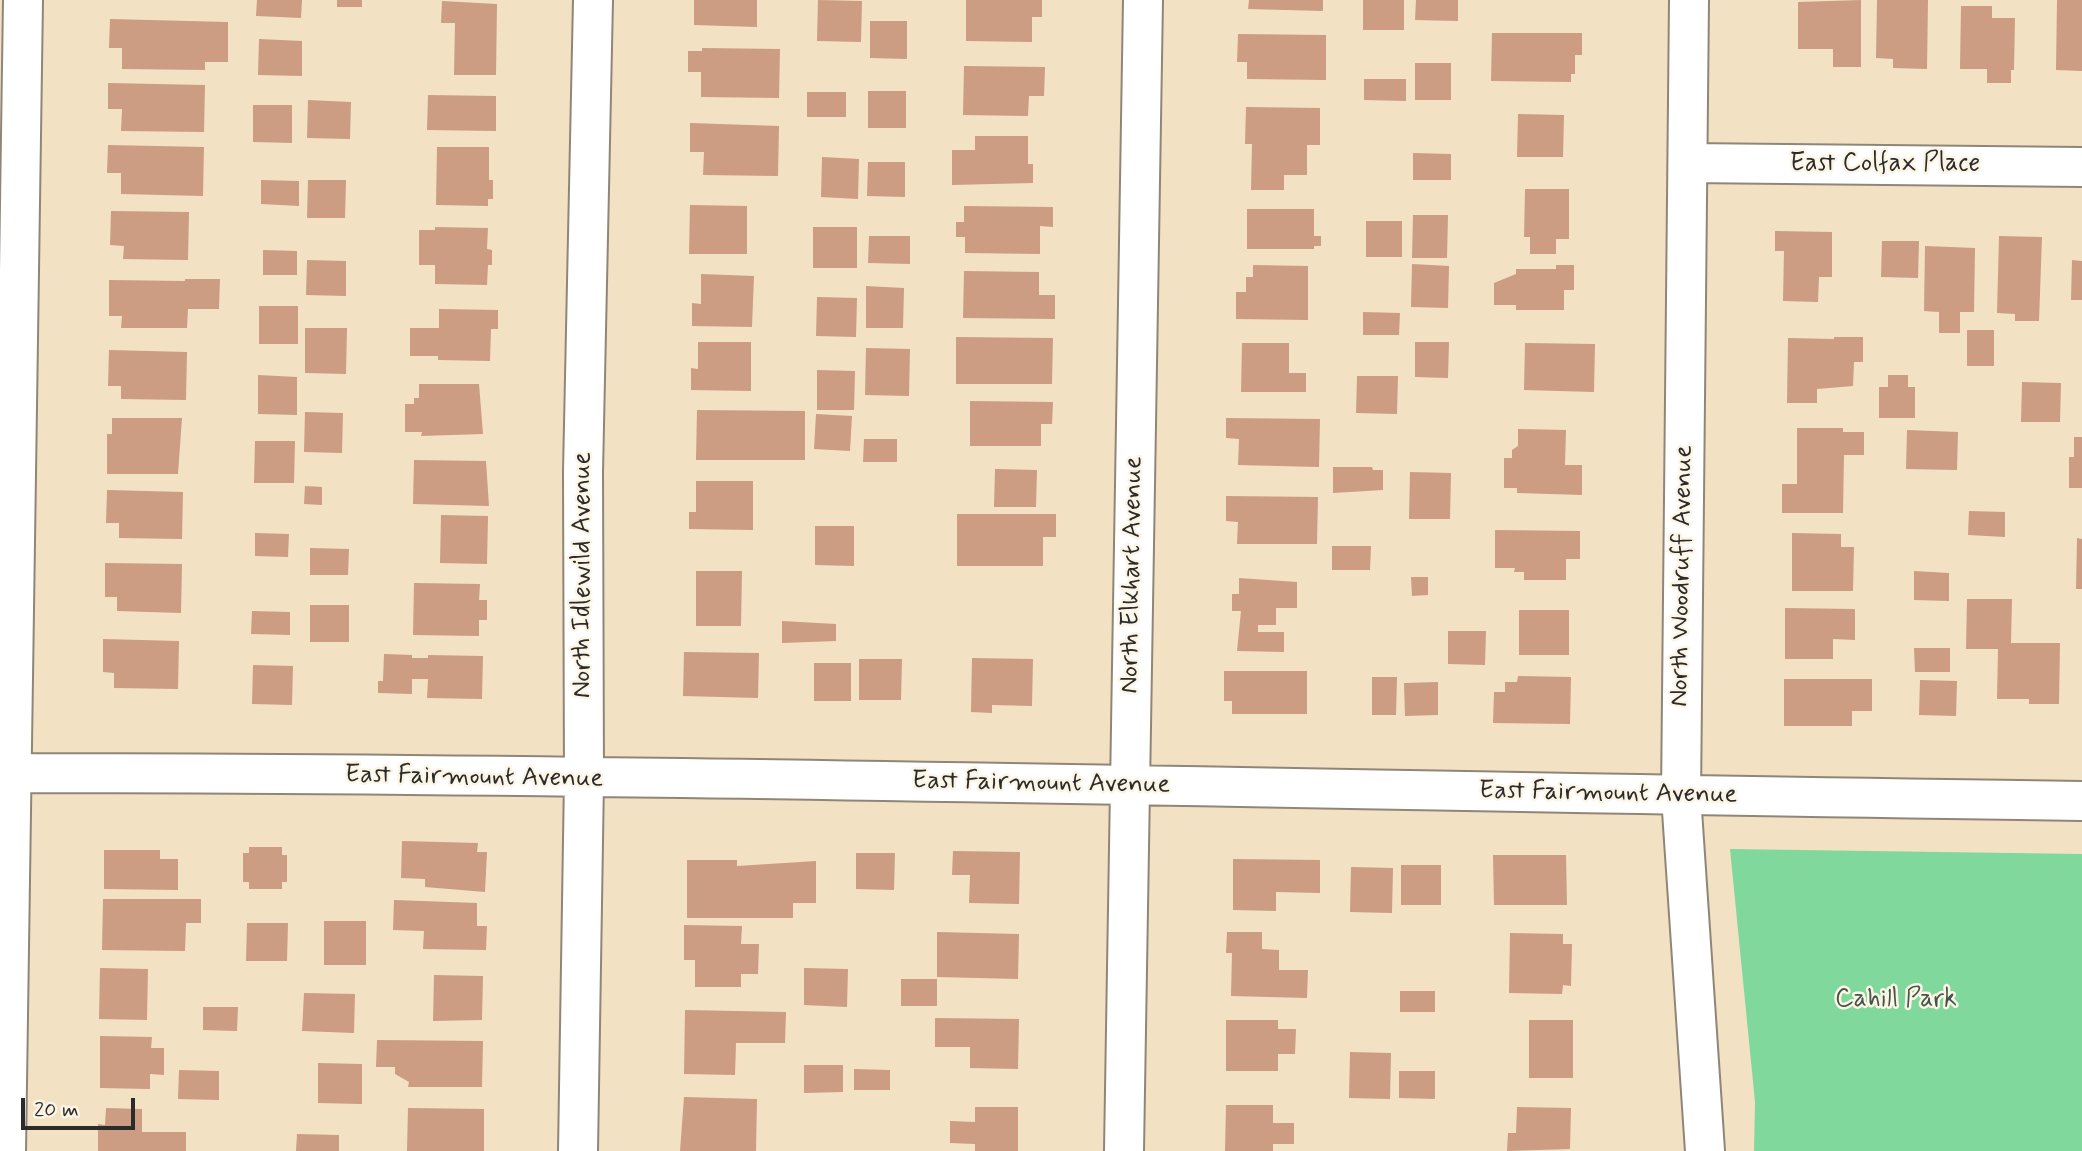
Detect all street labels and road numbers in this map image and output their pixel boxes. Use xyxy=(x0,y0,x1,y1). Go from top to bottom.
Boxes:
street label: East Colfax Place xyxy=(1790,149,1980,181)
street label: North Woodruff Avenue xyxy=(1665,445,1701,707)
street label: North Idlewild Avenue xyxy=(568,452,600,698)
street label: North Elkhart Avenue xyxy=(1115,456,1151,694)
street label: East Fairmount Avenue xyxy=(345,760,603,796)
street label: East Fairmount Avenue xyxy=(912,766,1170,802)
street label: East Fairmount Avenue xyxy=(1479,776,1737,812)

